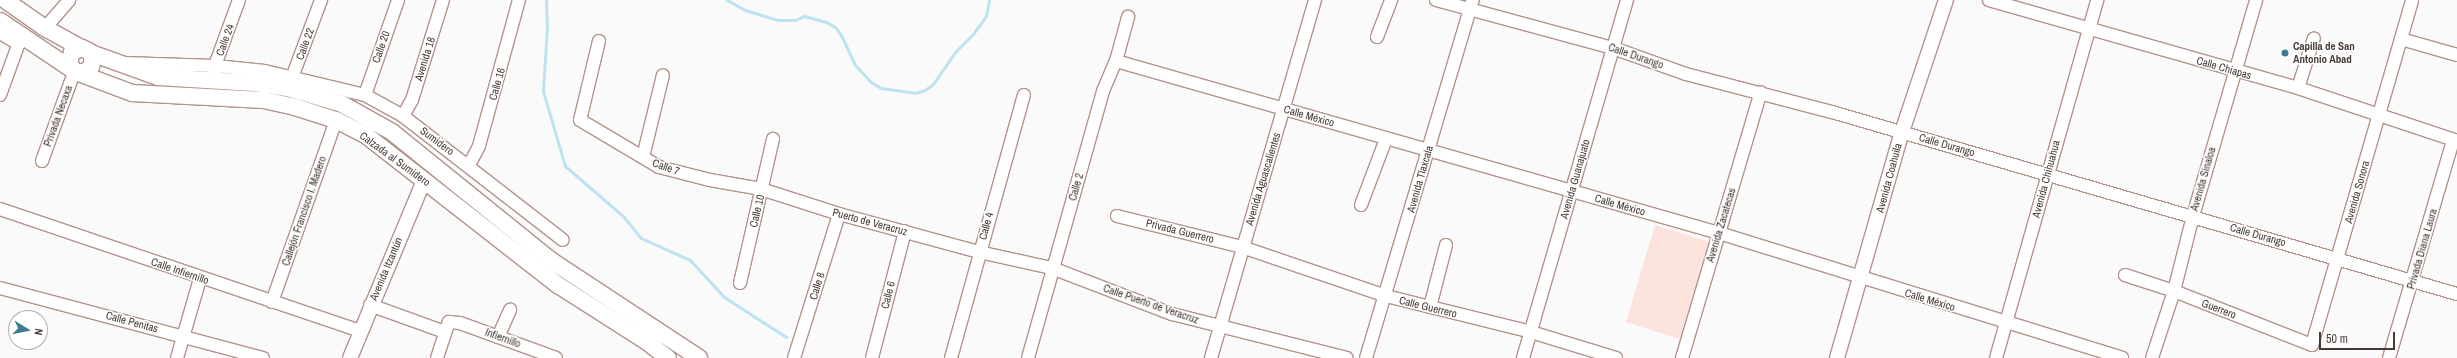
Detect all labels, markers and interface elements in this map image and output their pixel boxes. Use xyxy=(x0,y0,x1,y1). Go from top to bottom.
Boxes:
street label: Calle 24 xyxy=(213,22,237,58)
street label: Calle 22 xyxy=(293,26,317,62)
street label: Calle 20 xyxy=(369,29,393,65)
street label: Avenida 18 xyxy=(412,35,438,83)
street label: Calle Durango xyxy=(1607,40,1665,72)
place label: Capilla de San Antonio Abad xyxy=(2293,40,2355,66)
marker: Capilla de San Antonio Abad xyxy=(2280,48,2290,58)
street label: Calle Chiapas xyxy=(2195,54,2253,82)
street label: Calle 16 xyxy=(486,66,508,102)
street label: Privada Necaxa xyxy=(41,84,75,148)
street label: Calle México xyxy=(1282,102,1336,130)
street label: Sumidero xyxy=(417,124,457,158)
street label: Calzada al Sumidero xyxy=(357,129,433,189)
street label: Avenida Aguascalientes xyxy=(1242,131,1284,227)
street label: Calle Durango xyxy=(1917,131,1977,159)
street label: Avenida Guanajuato xyxy=(1557,138,1593,220)
street label: Avenida Chihuahua xyxy=(2029,139,2063,219)
street label: Avenida Coahuila xyxy=(1873,142,1905,214)
street label: Avenida Tlaxcala xyxy=(1404,144,1436,214)
street label: Avenida Sinaloa xyxy=(2188,145,2218,213)
street label: Callejón Francisco I. Madero xyxy=(279,154,329,268)
street label: Calle 7 xyxy=(651,156,681,178)
street label: Avenida Sonora xyxy=(2342,159,2372,225)
street label: Calle 2 xyxy=(1066,172,1086,202)
street label: Avenida Zacatecas xyxy=(1703,186,1739,264)
street label: Calle México xyxy=(1593,191,1647,219)
street label: Calle 10 xyxy=(747,193,767,229)
street label: Puerto de Veracruz xyxy=(831,206,909,238)
street label: Privada Diana Laura xyxy=(2404,207,2440,291)
street label: Calle 4 xyxy=(976,211,996,241)
street label: Privada Guerrero xyxy=(1145,216,1215,246)
street label: Calle Durango xyxy=(2228,221,2288,249)
street label: Avenida Itzantún xyxy=(367,235,405,303)
street label: Calle Infiernillo xyxy=(149,255,211,287)
street label: Calle 8 xyxy=(807,271,827,301)
street label: Calle 6 xyxy=(878,280,898,310)
street label: Calle Puerto de Veracruz xyxy=(1101,281,1201,327)
street label: Calle México xyxy=(1903,286,1957,314)
street label: Calle Guerrero xyxy=(1398,293,1458,321)
street label: Guerrero xyxy=(2200,296,2238,322)
street label: Calle Penitas xyxy=(104,309,160,335)
north arrow xyxy=(8,310,48,350)
scale bar xyxy=(2321,324,2397,350)
street label: Infiernillo xyxy=(483,325,523,351)
text: N xyxy=(31,327,46,336)
text: 50 m xyxy=(2326,331,2348,347)

